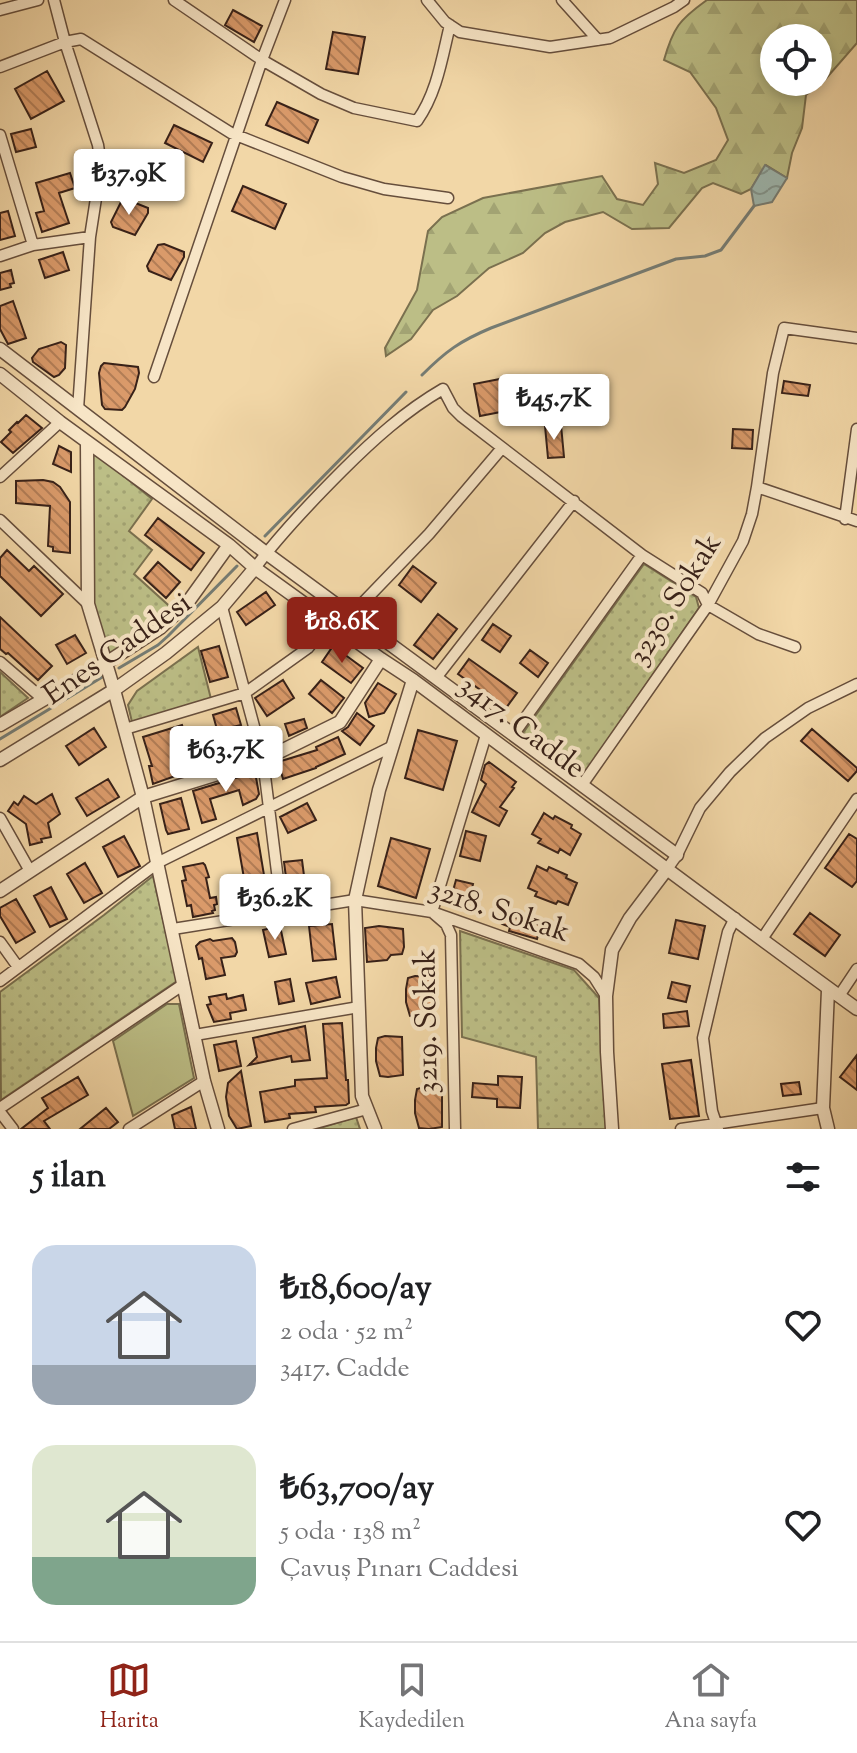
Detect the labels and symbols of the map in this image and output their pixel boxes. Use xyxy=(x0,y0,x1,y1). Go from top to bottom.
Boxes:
pin: ₺37.9K xyxy=(64,149,194,217)
pin: ₺45.7K xyxy=(489,374,619,442)
street label: 3230. Sokak xyxy=(619,526,733,674)
street label: Enes Caddesi xyxy=(35,583,201,717)
pin: ₺18.6K xyxy=(277,597,407,665)
street label: 3417. Cadde xyxy=(448,666,594,790)
pin: ₺63.7K xyxy=(161,726,291,794)
street label: 3218. Sokak xyxy=(423,869,575,955)
pin: ₺36.2K xyxy=(210,874,340,942)
street label: 3219. Sokak xyxy=(405,948,451,1094)

